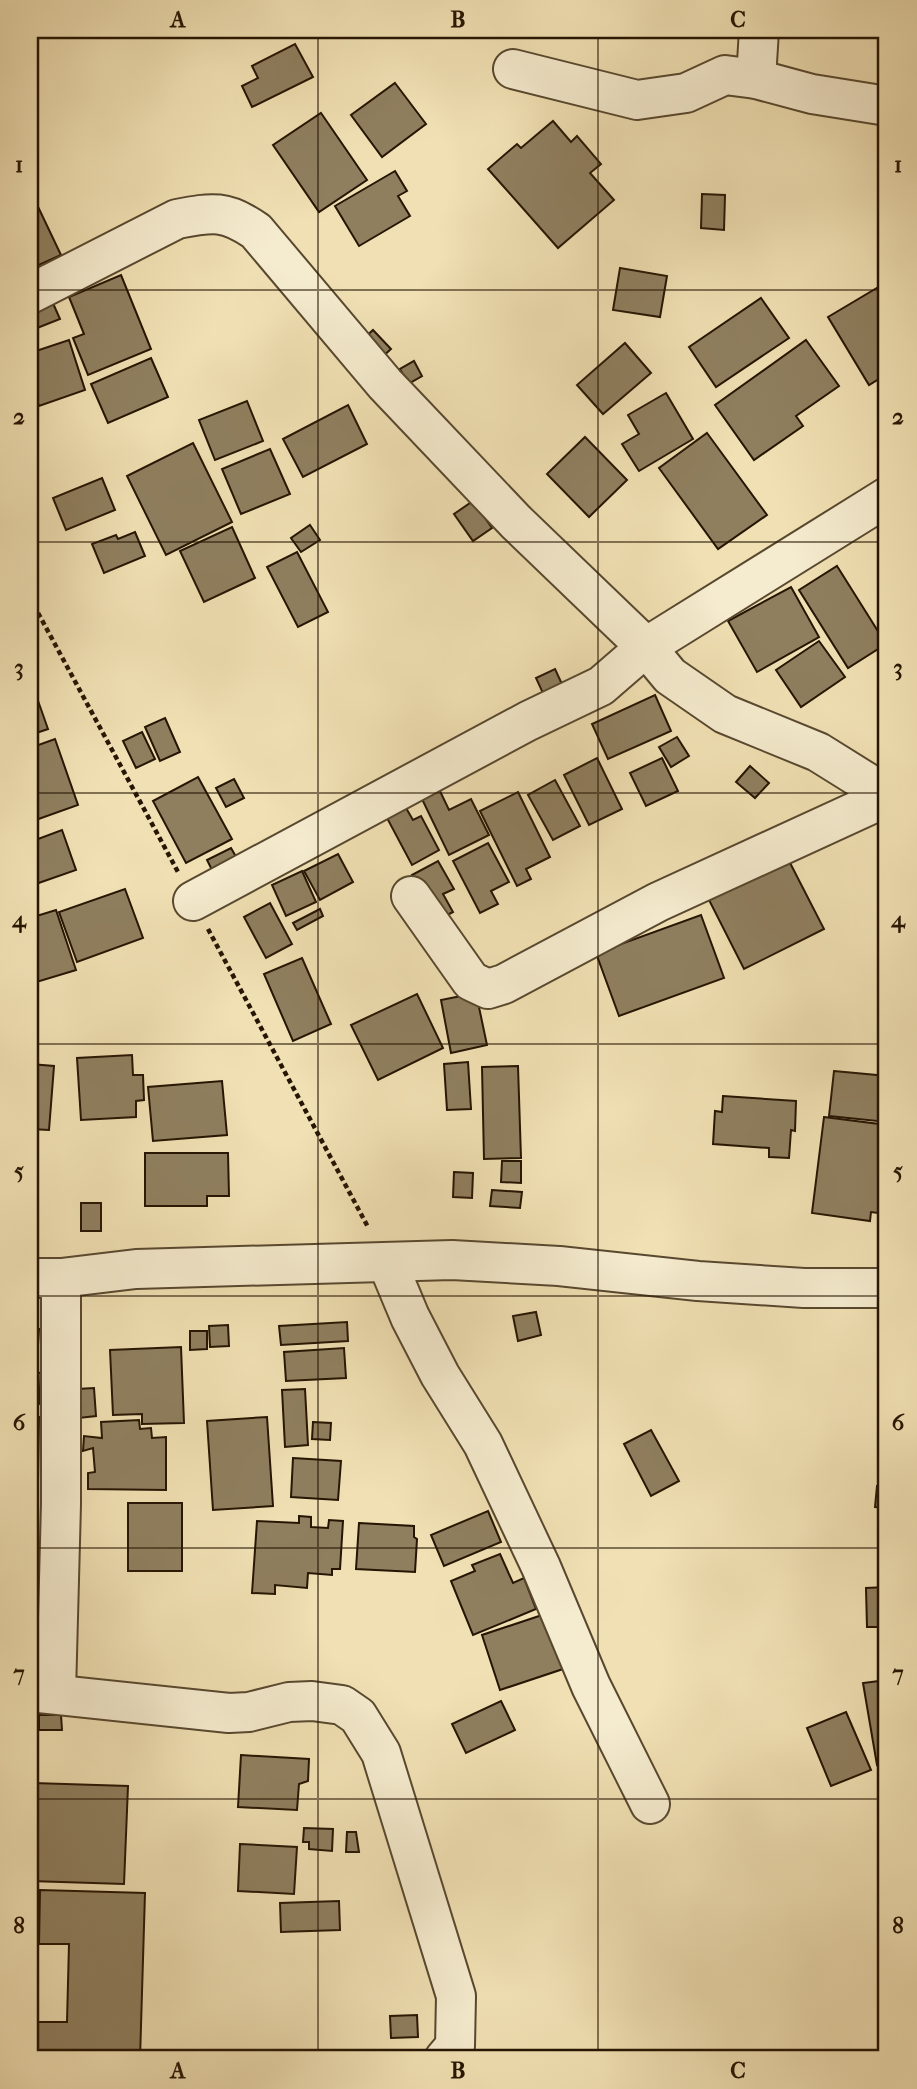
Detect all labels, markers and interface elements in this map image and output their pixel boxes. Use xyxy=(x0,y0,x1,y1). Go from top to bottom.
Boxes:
text: A xyxy=(169,6,187,33)
text: B xyxy=(451,6,466,33)
text: C xyxy=(730,6,746,33)
text: 1 xyxy=(15,151,23,178)
text: 1 xyxy=(894,151,902,178)
text: 2 xyxy=(13,403,25,430)
text: 2 xyxy=(892,403,904,430)
text: 3 xyxy=(14,654,24,681)
text: 3 xyxy=(893,654,903,681)
text: 4 xyxy=(11,906,27,933)
text: 4 xyxy=(890,906,906,933)
text: 5 xyxy=(14,1157,24,1184)
text: 5 xyxy=(893,1157,903,1184)
text: 6 xyxy=(13,1409,26,1436)
text: 6 xyxy=(892,1409,905,1436)
text: 7 xyxy=(12,1660,25,1687)
text: 7 xyxy=(891,1660,904,1687)
text: 8 xyxy=(13,1912,25,1939)
text: 8 xyxy=(892,1912,904,1939)
text: A xyxy=(169,2057,187,2084)
text: B xyxy=(451,2057,466,2084)
text: C xyxy=(730,2057,746,2084)

